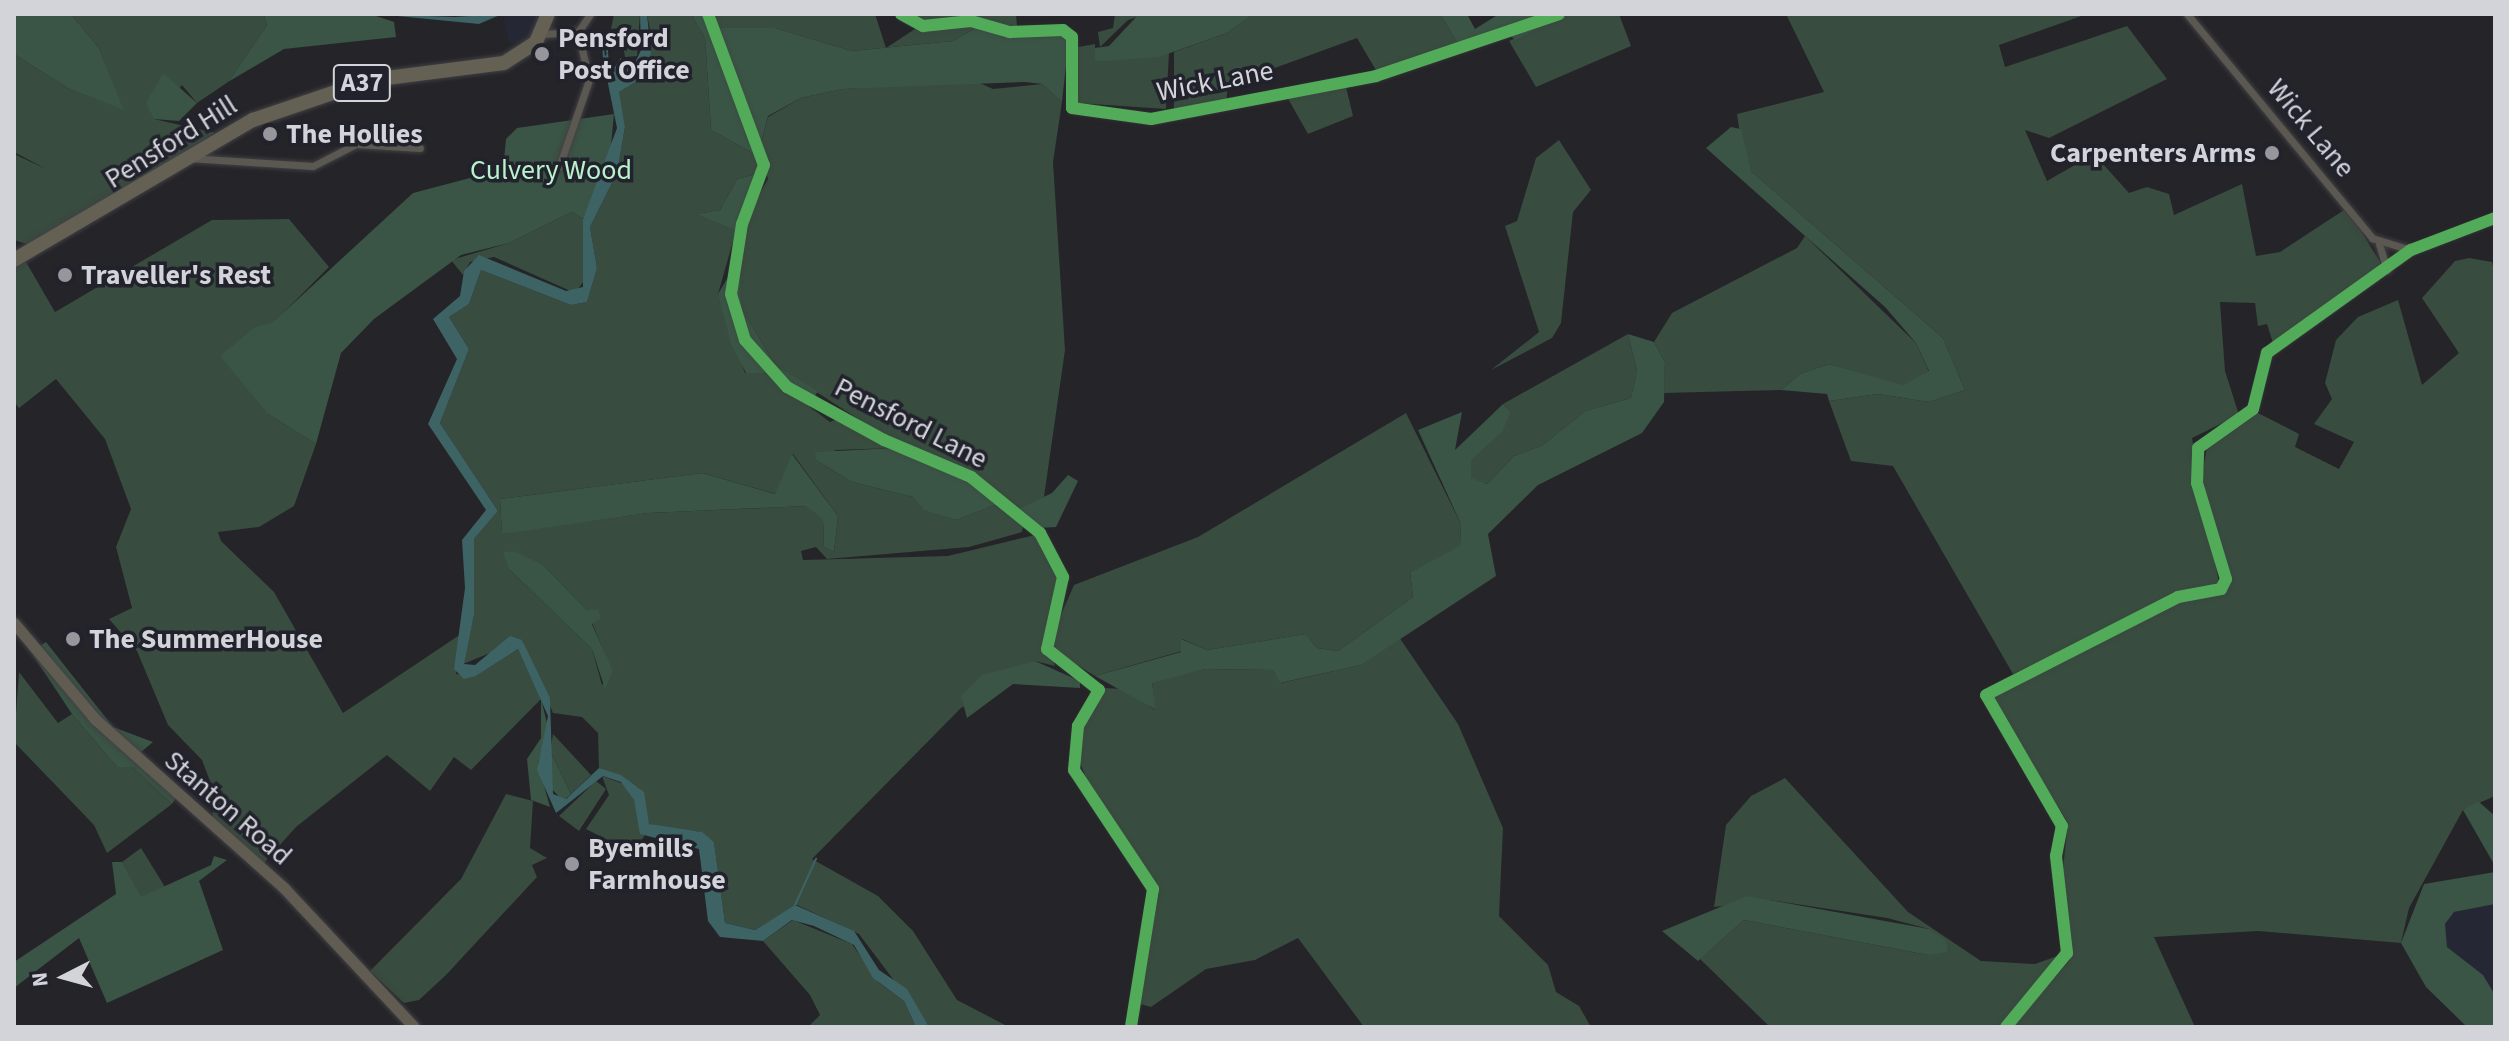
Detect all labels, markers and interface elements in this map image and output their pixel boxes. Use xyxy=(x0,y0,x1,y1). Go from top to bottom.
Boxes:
place label: Pensford Post Office xyxy=(558,21,690,87)
marker: Pensford Post Office xyxy=(533,45,551,63)
street label: Wick Lane xyxy=(1154,53,1276,109)
road number: A37 xyxy=(332,61,392,105)
street label: Wick Lane xyxy=(2260,72,2362,184)
street label: Pensford Hill xyxy=(99,88,243,196)
place label: The Hollies xyxy=(286,117,423,151)
marker: The Hollies xyxy=(261,125,279,143)
place label: Carpenters Arms xyxy=(2050,136,2256,170)
marker: Carpenters Arms xyxy=(2263,144,2281,162)
park label: Culvery Wood xyxy=(470,153,632,187)
place label: Traveller's Rest xyxy=(81,258,271,292)
marker: Traveller's Rest xyxy=(56,266,74,284)
street label: Pensford Lane xyxy=(829,370,993,476)
place label: The SummerHouse xyxy=(89,622,323,656)
marker: The SummerHouse xyxy=(64,630,82,648)
street label: Stanton Road xyxy=(157,744,299,872)
place label: Byemills Farmhouse xyxy=(588,831,726,897)
marker: Byemills Farmhouse xyxy=(563,855,581,873)
north arrow xyxy=(24,937,104,1017)
text: N xyxy=(23,971,57,988)

